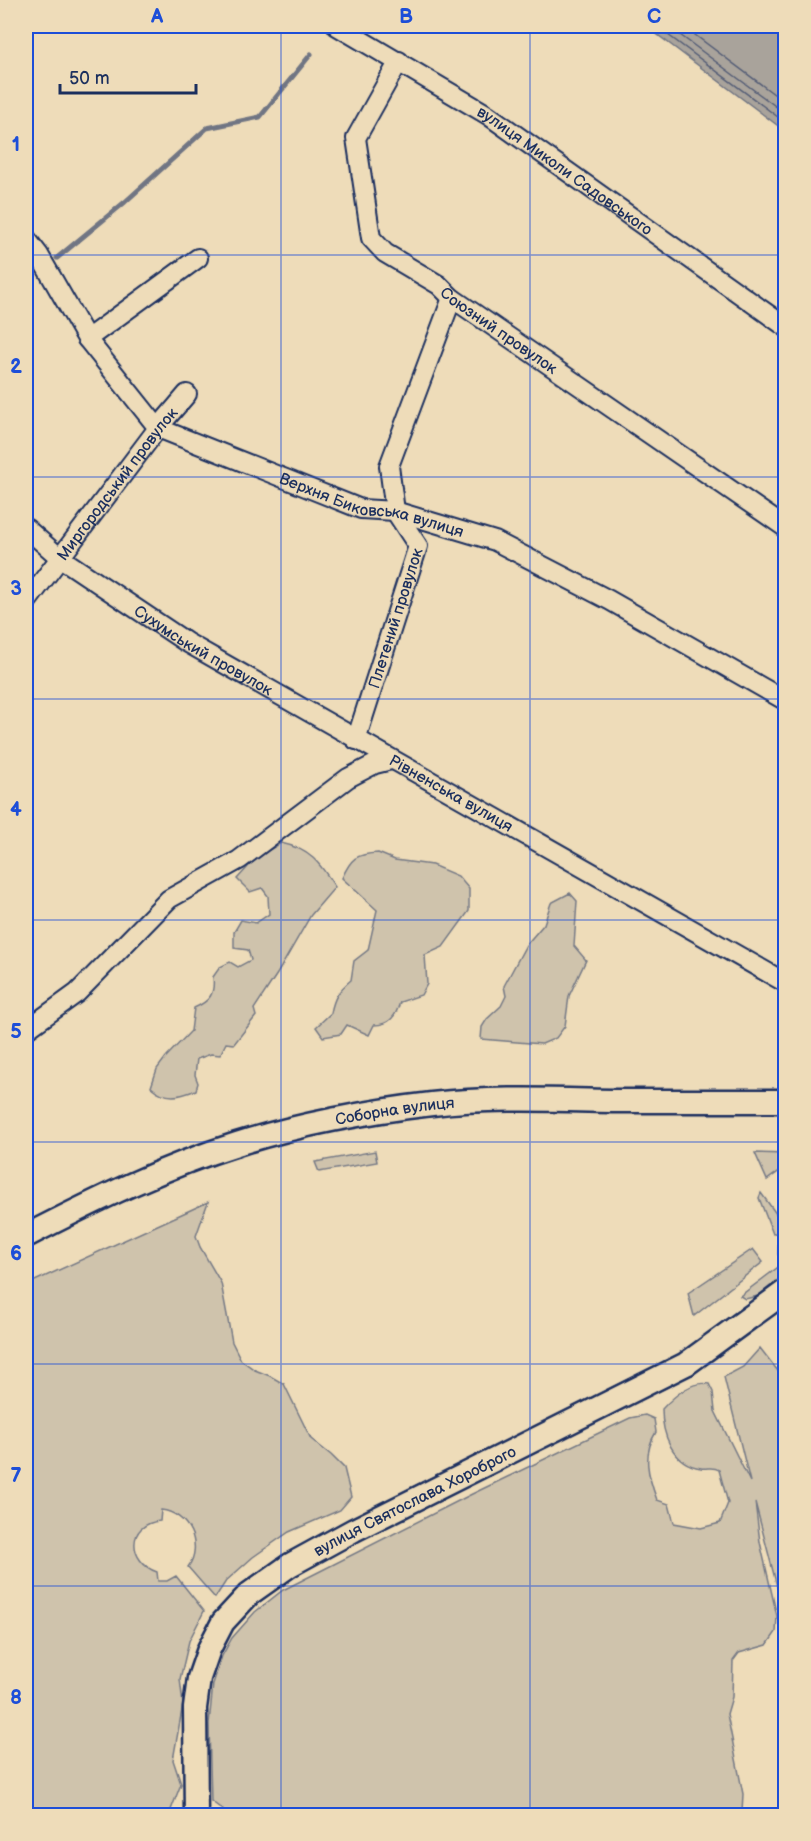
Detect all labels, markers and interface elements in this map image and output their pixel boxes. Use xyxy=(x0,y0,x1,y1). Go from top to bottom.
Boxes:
text: A xyxy=(150,5,164,29)
text: B xyxy=(399,5,413,29)
text: C xyxy=(647,5,661,29)
scale bar xyxy=(60,57,196,95)
text: 50 m xyxy=(69,68,110,89)
street label: вулиця Миколи Садовського xyxy=(473,103,656,240)
text: 1 xyxy=(12,133,20,157)
street label: Союзний провулок xyxy=(436,284,561,379)
text: 2 xyxy=(10,355,22,379)
street label: Миргородський провулок xyxy=(54,404,183,565)
street label: Верхня Биковська вулиця xyxy=(276,469,466,542)
street label: Плетений провулок xyxy=(365,546,428,691)
text: 3 xyxy=(10,577,22,601)
street label: Сухумський провулок xyxy=(130,602,276,700)
street label: Рівненська вулиця xyxy=(385,751,516,837)
text: 4 xyxy=(10,798,22,822)
text: 5 xyxy=(10,1020,22,1044)
street label: Соборна вулиця xyxy=(334,1094,455,1130)
text: 6 xyxy=(10,1242,22,1266)
street label: вулиця Святослава Хороброго xyxy=(311,1443,519,1561)
text: 7 xyxy=(10,1464,22,1488)
text: 8 xyxy=(10,1686,22,1710)

